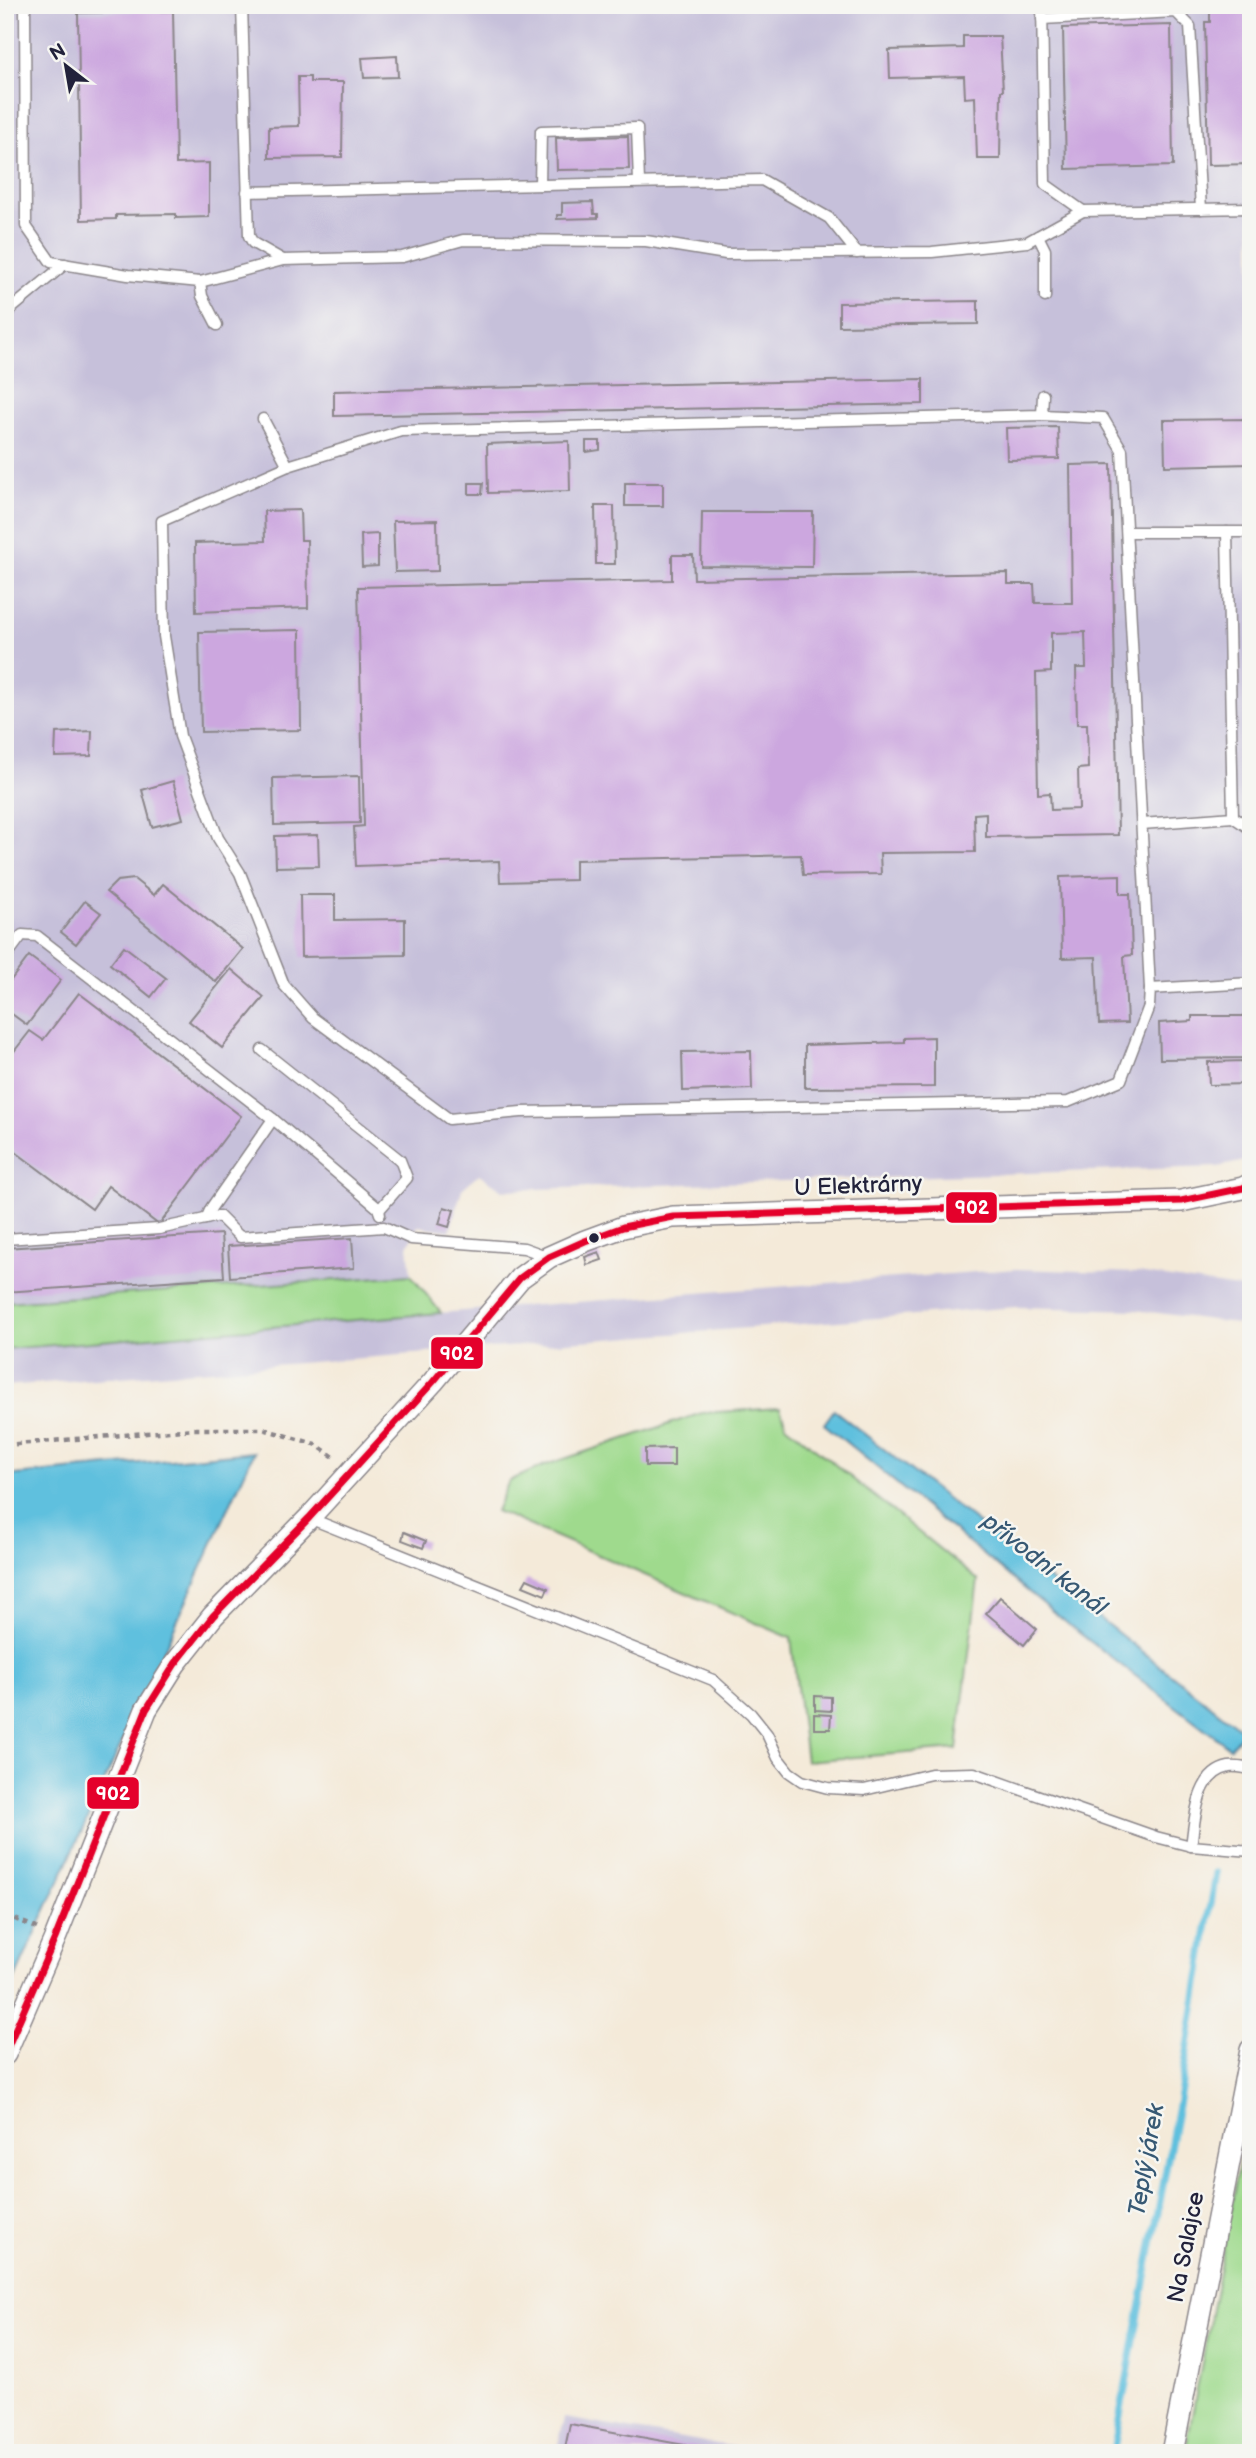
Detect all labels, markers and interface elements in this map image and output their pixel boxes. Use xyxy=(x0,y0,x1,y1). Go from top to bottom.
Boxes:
north arrow xyxy=(32,32,102,102)
text: N xyxy=(46,39,70,66)
street label: U Elektrárny xyxy=(793,1170,923,1202)
line badge: 902 xyxy=(945,1191,998,1224)
text: 902 xyxy=(955,1197,990,1220)
unlabelled marker xyxy=(587,1231,601,1245)
line badge: 902 xyxy=(430,1336,484,1370)
text: 902 xyxy=(440,1343,475,1366)
water label: přívodní kanál xyxy=(976,1506,1114,1623)
line badge: 902 xyxy=(86,1776,140,1810)
text: 902 xyxy=(96,1783,131,1806)
water label: Teplý járek xyxy=(1122,2100,1171,2219)
street label: Na Salajce xyxy=(1162,2189,1210,2305)

